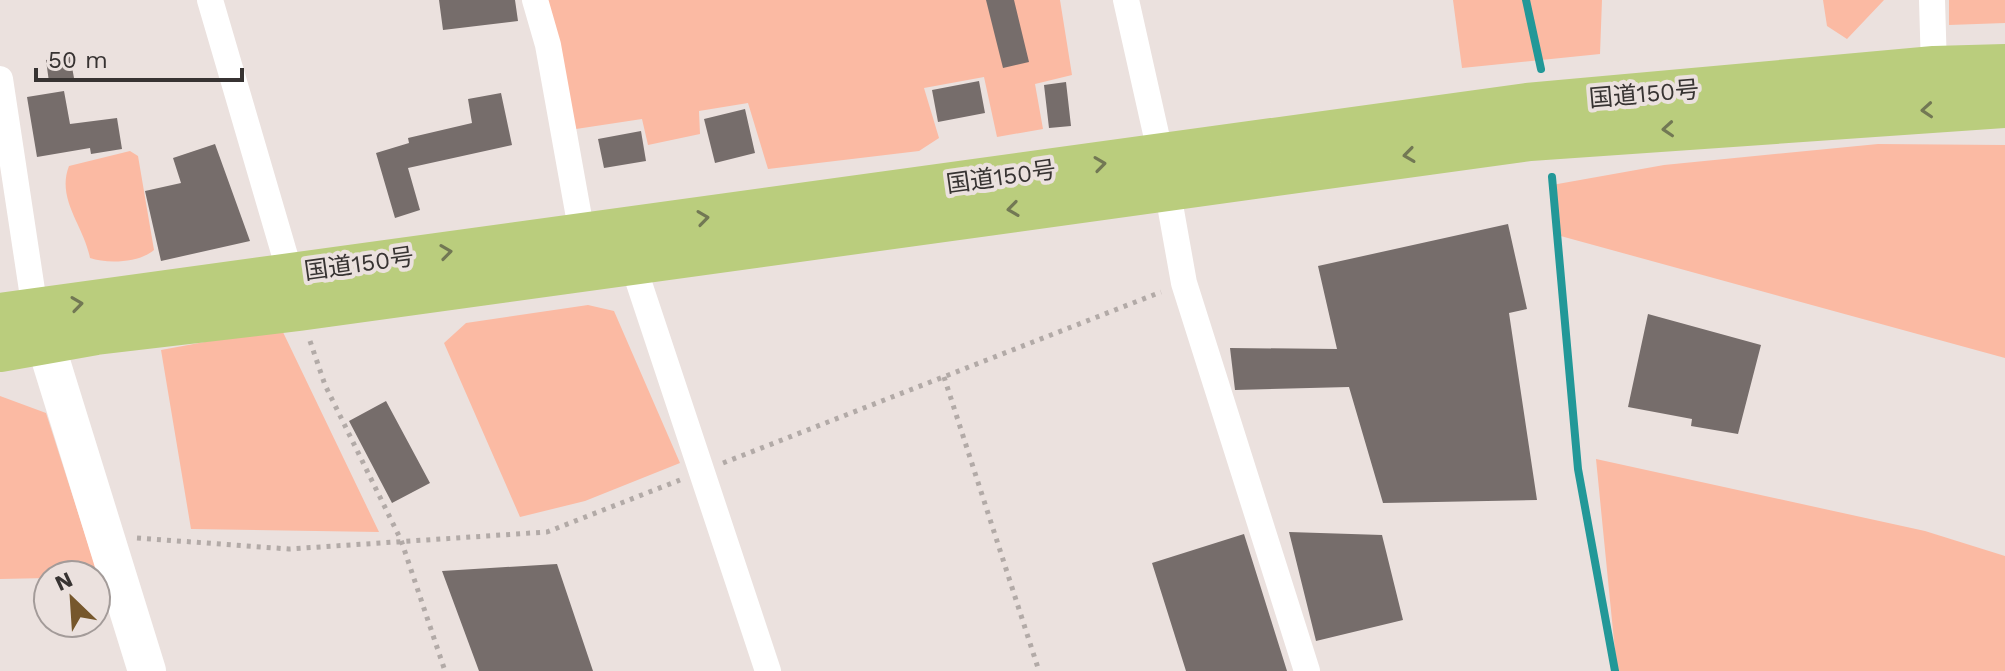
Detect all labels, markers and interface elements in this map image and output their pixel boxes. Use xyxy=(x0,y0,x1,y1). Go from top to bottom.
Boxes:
scale bar xyxy=(36,32,242,82)
text: 50 m xyxy=(48,46,108,74)
street label: 国道150号 xyxy=(1588,75,1700,113)
one-way arrow xyxy=(1920,101,1933,118)
one-way arrow xyxy=(1661,120,1674,137)
one-way arrow xyxy=(1402,147,1415,164)
street label: 国道150号 xyxy=(944,155,1058,199)
one-way arrow xyxy=(1093,156,1107,173)
one-way arrow xyxy=(1006,200,1020,217)
one-way arrow xyxy=(697,209,710,226)
street label: 国道150号 xyxy=(302,242,416,286)
one-way arrow xyxy=(439,244,452,261)
one-way arrow xyxy=(70,296,84,313)
north arrow xyxy=(32,559,112,639)
text: N xyxy=(51,567,76,596)

